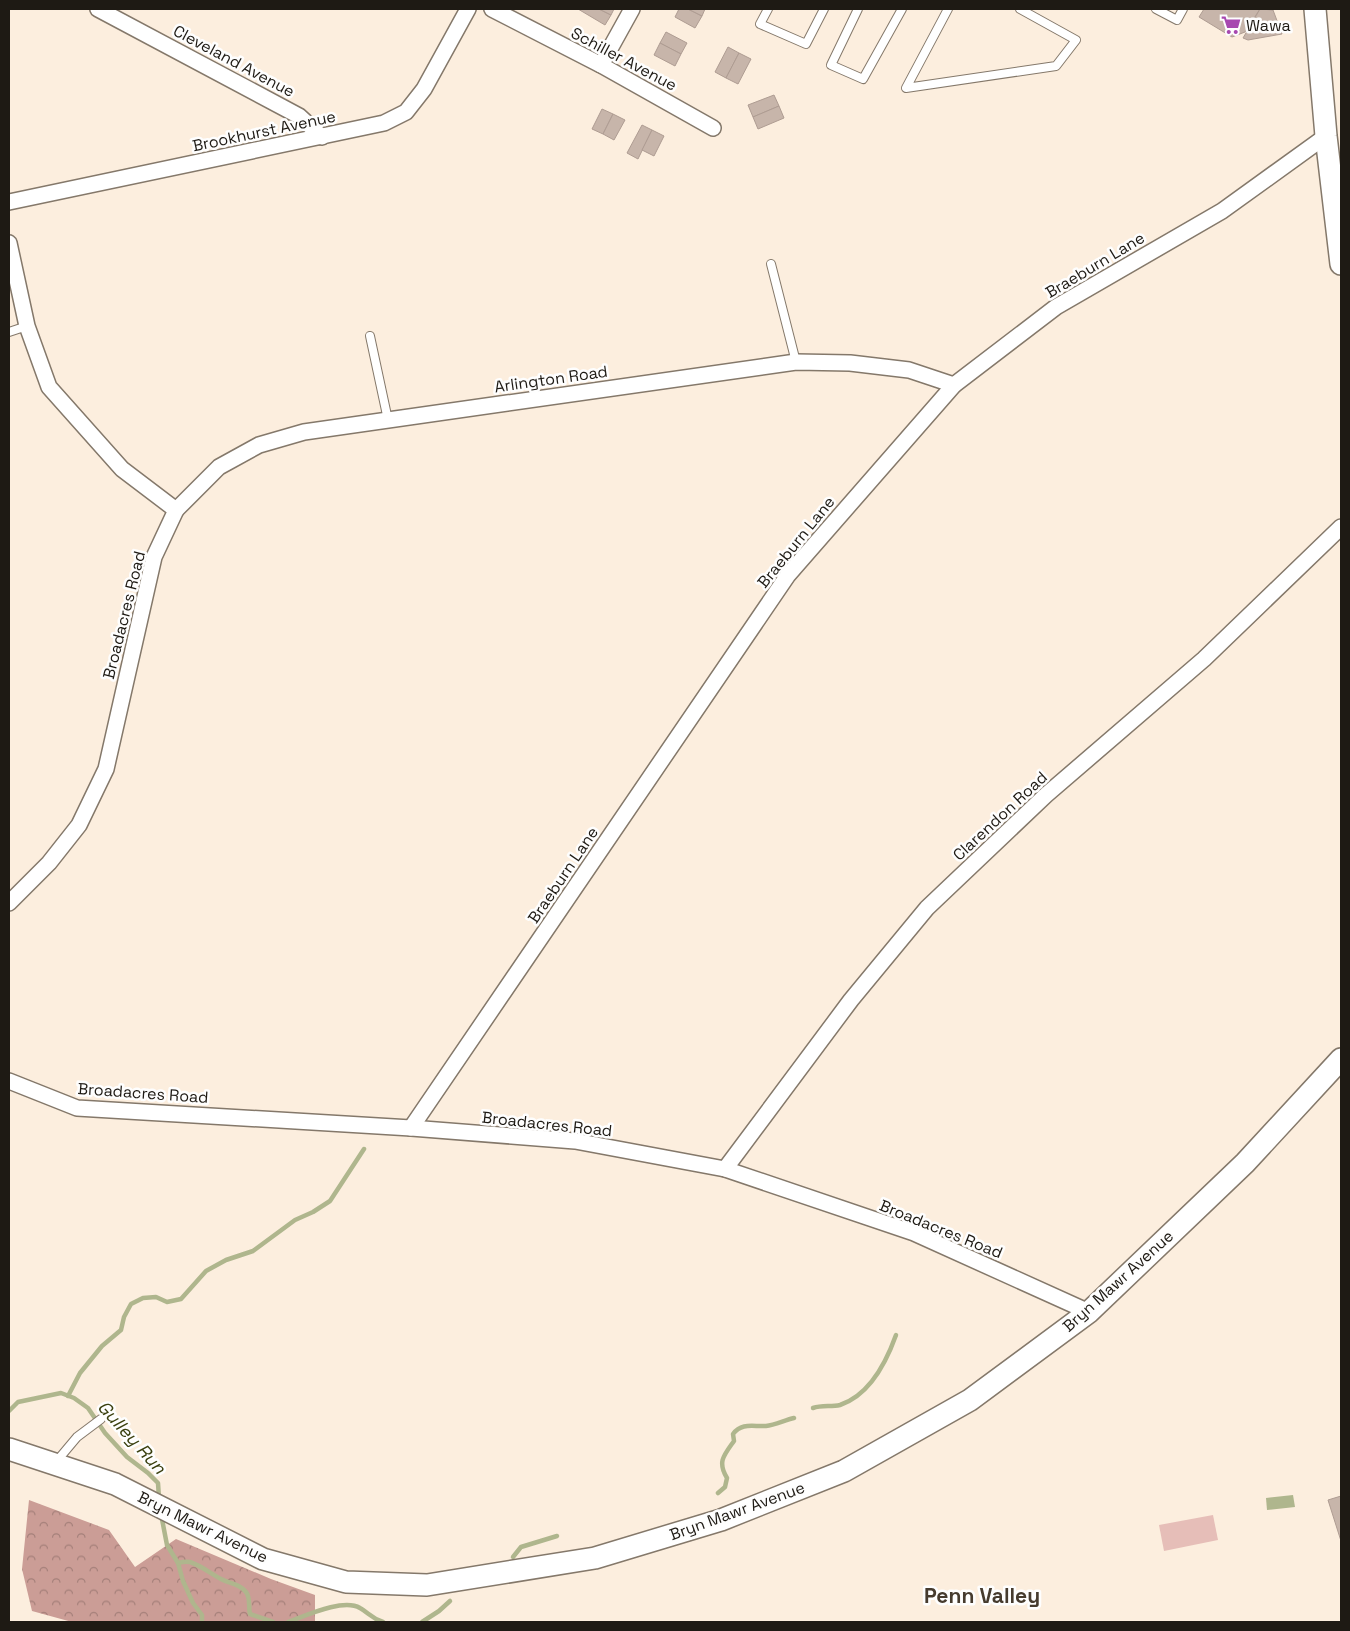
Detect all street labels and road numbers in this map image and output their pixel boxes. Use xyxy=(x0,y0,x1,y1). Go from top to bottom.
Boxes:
street label: Cleveland Avenue xyxy=(170,20,298,102)
street label: Schiller Avenue xyxy=(567,22,681,96)
street label: Brookhurst Avenue xyxy=(190,106,338,156)
street label: Braeburn Lane xyxy=(1042,227,1148,303)
street label: Arlington Road xyxy=(493,361,609,397)
street label: Braeburn Lane xyxy=(753,492,839,592)
street label: Broadacres Road xyxy=(98,549,150,681)
street label: Clarendon Road xyxy=(948,767,1052,865)
street label: Braeburn Lane xyxy=(523,823,603,927)
street label: Broadacres Road xyxy=(77,1078,209,1108)
street label: Broadacres Road xyxy=(481,1107,613,1141)
street label: Broadacres Road xyxy=(876,1195,1006,1263)
street label: Bryn Mawr Avenue xyxy=(1058,1226,1178,1336)
street label: Bryn Mawr Avenue xyxy=(666,1477,808,1545)
street label: Bryn Mawr Avenue xyxy=(134,1486,272,1568)

